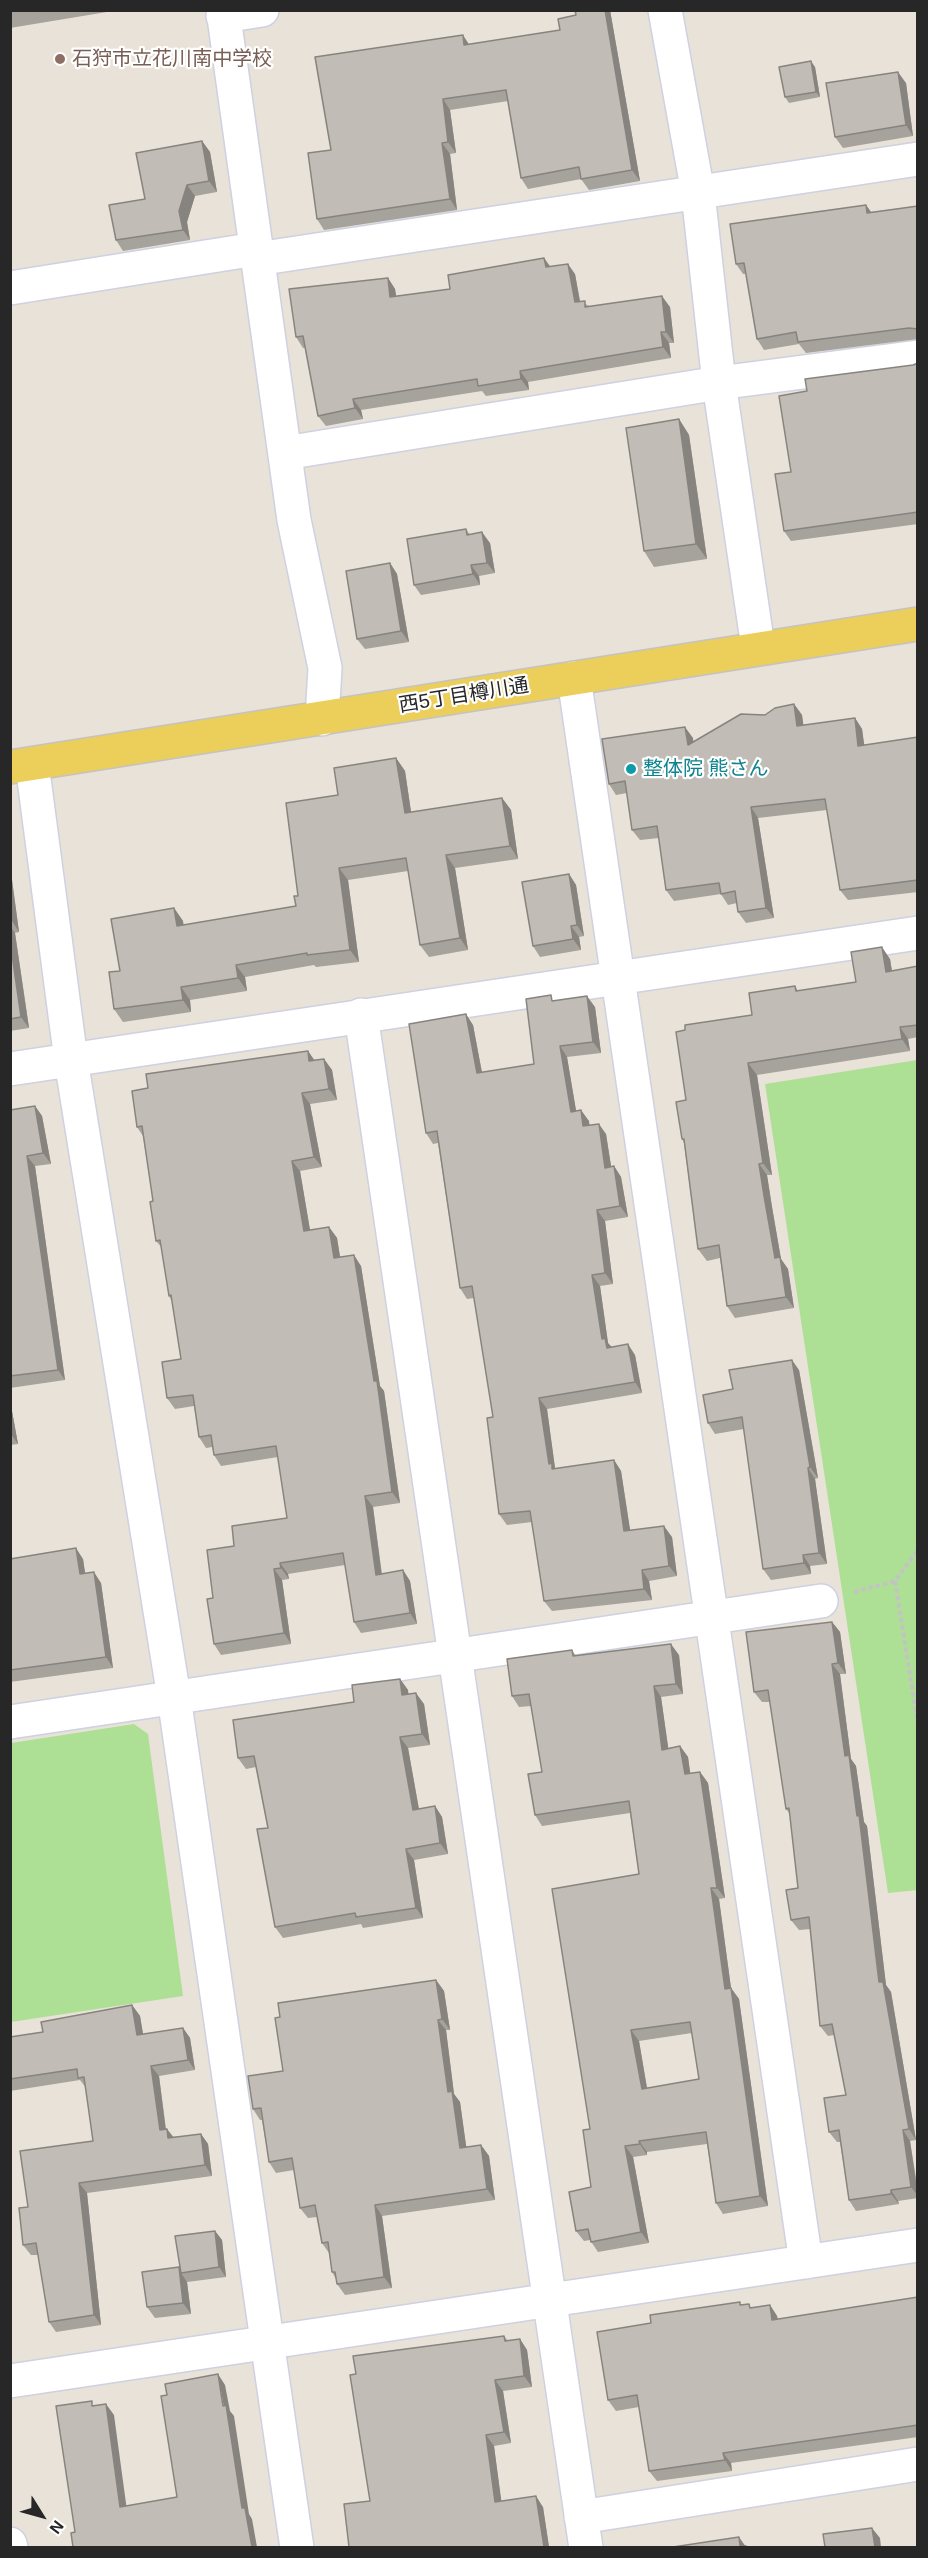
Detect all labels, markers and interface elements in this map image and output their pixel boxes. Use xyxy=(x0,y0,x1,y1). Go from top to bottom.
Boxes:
place label: 石狩市立花川南中学校 xyxy=(72,47,272,71)
marker: 石狩市立花川南中学校 xyxy=(53,52,67,66)
street label: 西5丁目樽川通 xyxy=(397,674,531,718)
place label: 整体院 熊さん xyxy=(643,757,769,781)
marker: 整体院 熊さん xyxy=(624,762,638,776)
north arrow xyxy=(12,2486,72,2546)
text: N xyxy=(47,2517,67,2537)

